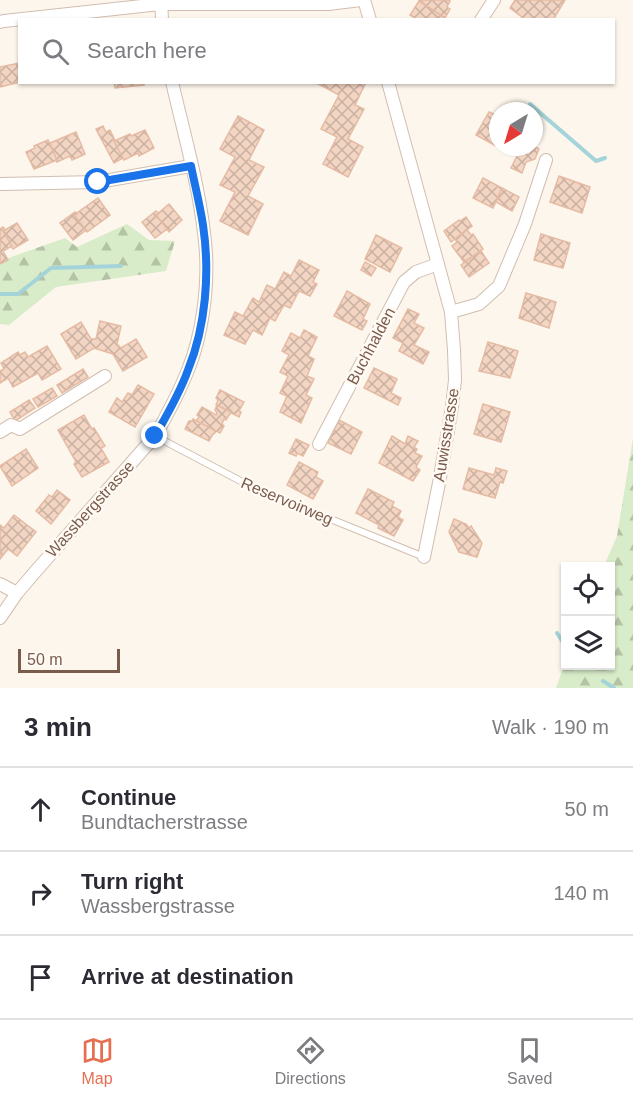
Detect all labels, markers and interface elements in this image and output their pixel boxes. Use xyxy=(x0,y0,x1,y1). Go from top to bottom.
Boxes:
search box xyxy=(18,18,615,84)
icon: search xyxy=(39,35,72,68)
text: Search here xyxy=(87,38,207,63)
north arrow xyxy=(489,102,543,156)
route start xyxy=(84,168,110,194)
street label: Buchhalden xyxy=(344,305,398,387)
street label: Auwisstrasse xyxy=(430,387,462,483)
route end xyxy=(141,422,167,448)
street label: Wassbergstrasse xyxy=(43,458,138,560)
street label: Reservoirweg xyxy=(239,474,335,528)
map controls xyxy=(561,562,615,670)
button: locate xyxy=(561,562,615,616)
button: layers xyxy=(561,616,615,670)
scale bar xyxy=(18,646,120,674)
text: 50 m xyxy=(27,651,63,668)
text: 3 min xyxy=(24,712,92,742)
text: Walk · 190 m xyxy=(492,716,609,738)
text: Continue xyxy=(81,785,176,810)
icon: ahead xyxy=(24,793,57,826)
text: 50 m xyxy=(565,798,609,820)
text: Bundtacherstrasse xyxy=(81,811,248,833)
text: Turn right xyxy=(81,869,183,894)
icon: right xyxy=(24,877,57,910)
text: 140 m xyxy=(553,882,609,904)
text: Wassbergstrasse xyxy=(81,895,235,917)
icon: arrive xyxy=(24,961,57,994)
text: Arrive at destination xyxy=(81,964,294,989)
tab: Map xyxy=(81,1034,114,1088)
tab: Directions xyxy=(275,1034,346,1088)
tab: Saved xyxy=(507,1034,552,1088)

